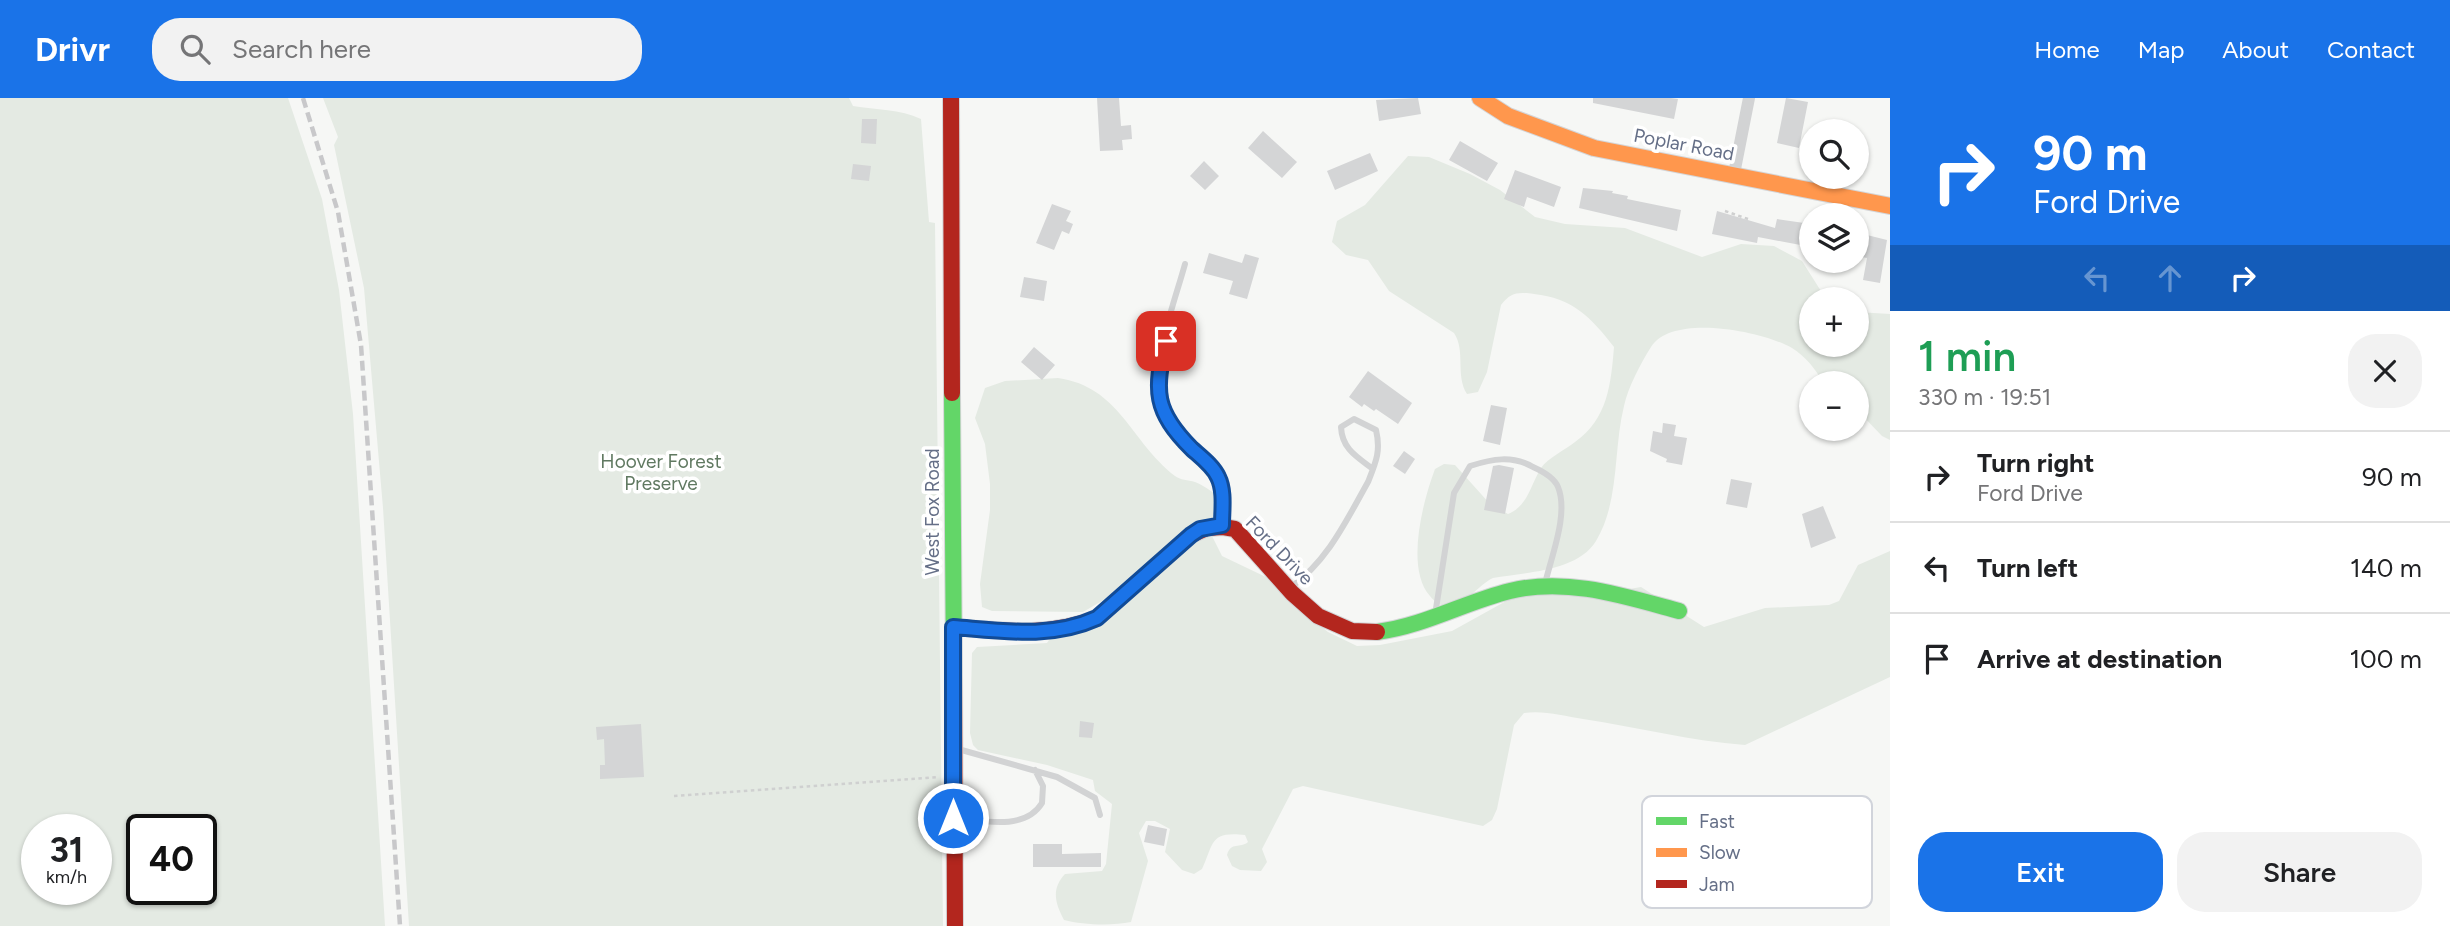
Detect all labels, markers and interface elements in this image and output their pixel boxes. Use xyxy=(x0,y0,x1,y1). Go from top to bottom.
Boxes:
search box xyxy=(152,18,642,81)
text: Drivr xyxy=(35,30,110,69)
icon: search xyxy=(176,30,214,68)
text: Search here xyxy=(232,33,371,65)
text: Home xyxy=(2034,35,2100,64)
text: Map xyxy=(2138,35,2184,64)
text: About xyxy=(2222,35,2289,64)
text: Contact xyxy=(2327,35,2415,64)
map controls xyxy=(1799,119,1869,441)
button: search xyxy=(1799,119,1869,189)
street label: Poplar Road xyxy=(1632,123,1736,165)
text: 90 m xyxy=(2033,123,2148,182)
icon: right xyxy=(1918,126,2009,217)
text: Ford Drive xyxy=(2033,183,2180,221)
button: layers xyxy=(1799,203,1869,273)
icon: left xyxy=(2078,259,2116,297)
icon: ahead xyxy=(2151,259,2189,297)
icon: right xyxy=(2224,259,2262,297)
button: + xyxy=(1799,287,1869,357)
pin xyxy=(1136,311,1196,371)
icon: arrive xyxy=(1147,322,1185,360)
text: 1 min xyxy=(1918,331,2016,382)
button: close xyxy=(2348,334,2422,408)
button: − xyxy=(1799,371,1869,441)
text: 330 m · 19:51 xyxy=(1918,383,2051,411)
text: Turn right xyxy=(1977,447,2094,479)
street label: West Fox Road xyxy=(921,448,944,576)
park label: Hoover Forest Preserve xyxy=(600,450,722,495)
icon: right xyxy=(1918,458,1956,496)
text: 90 m xyxy=(2362,461,2422,493)
text: Ford Drive xyxy=(1977,479,2083,507)
street label: Ford Drive xyxy=(1241,511,1318,590)
icon: left xyxy=(1918,549,1956,587)
text: Turn left xyxy=(1977,552,2078,584)
text: 140 m xyxy=(2350,552,2422,584)
icon: arrive xyxy=(1918,640,1956,678)
text: Arrive at destination xyxy=(1977,643,2222,675)
text: 100 m xyxy=(2349,643,2422,675)
position arrow xyxy=(916,781,990,855)
legend xyxy=(1642,796,1872,908)
text: Fast xyxy=(1699,810,1735,833)
speed limit sign: 40 xyxy=(126,814,217,905)
text: 31 xyxy=(49,829,84,871)
button: Exit xyxy=(1918,832,2163,912)
button: Share xyxy=(2177,832,2422,912)
text: Slow xyxy=(1699,841,1741,864)
text: km/h xyxy=(46,866,87,888)
text: Jam xyxy=(1699,873,1735,896)

